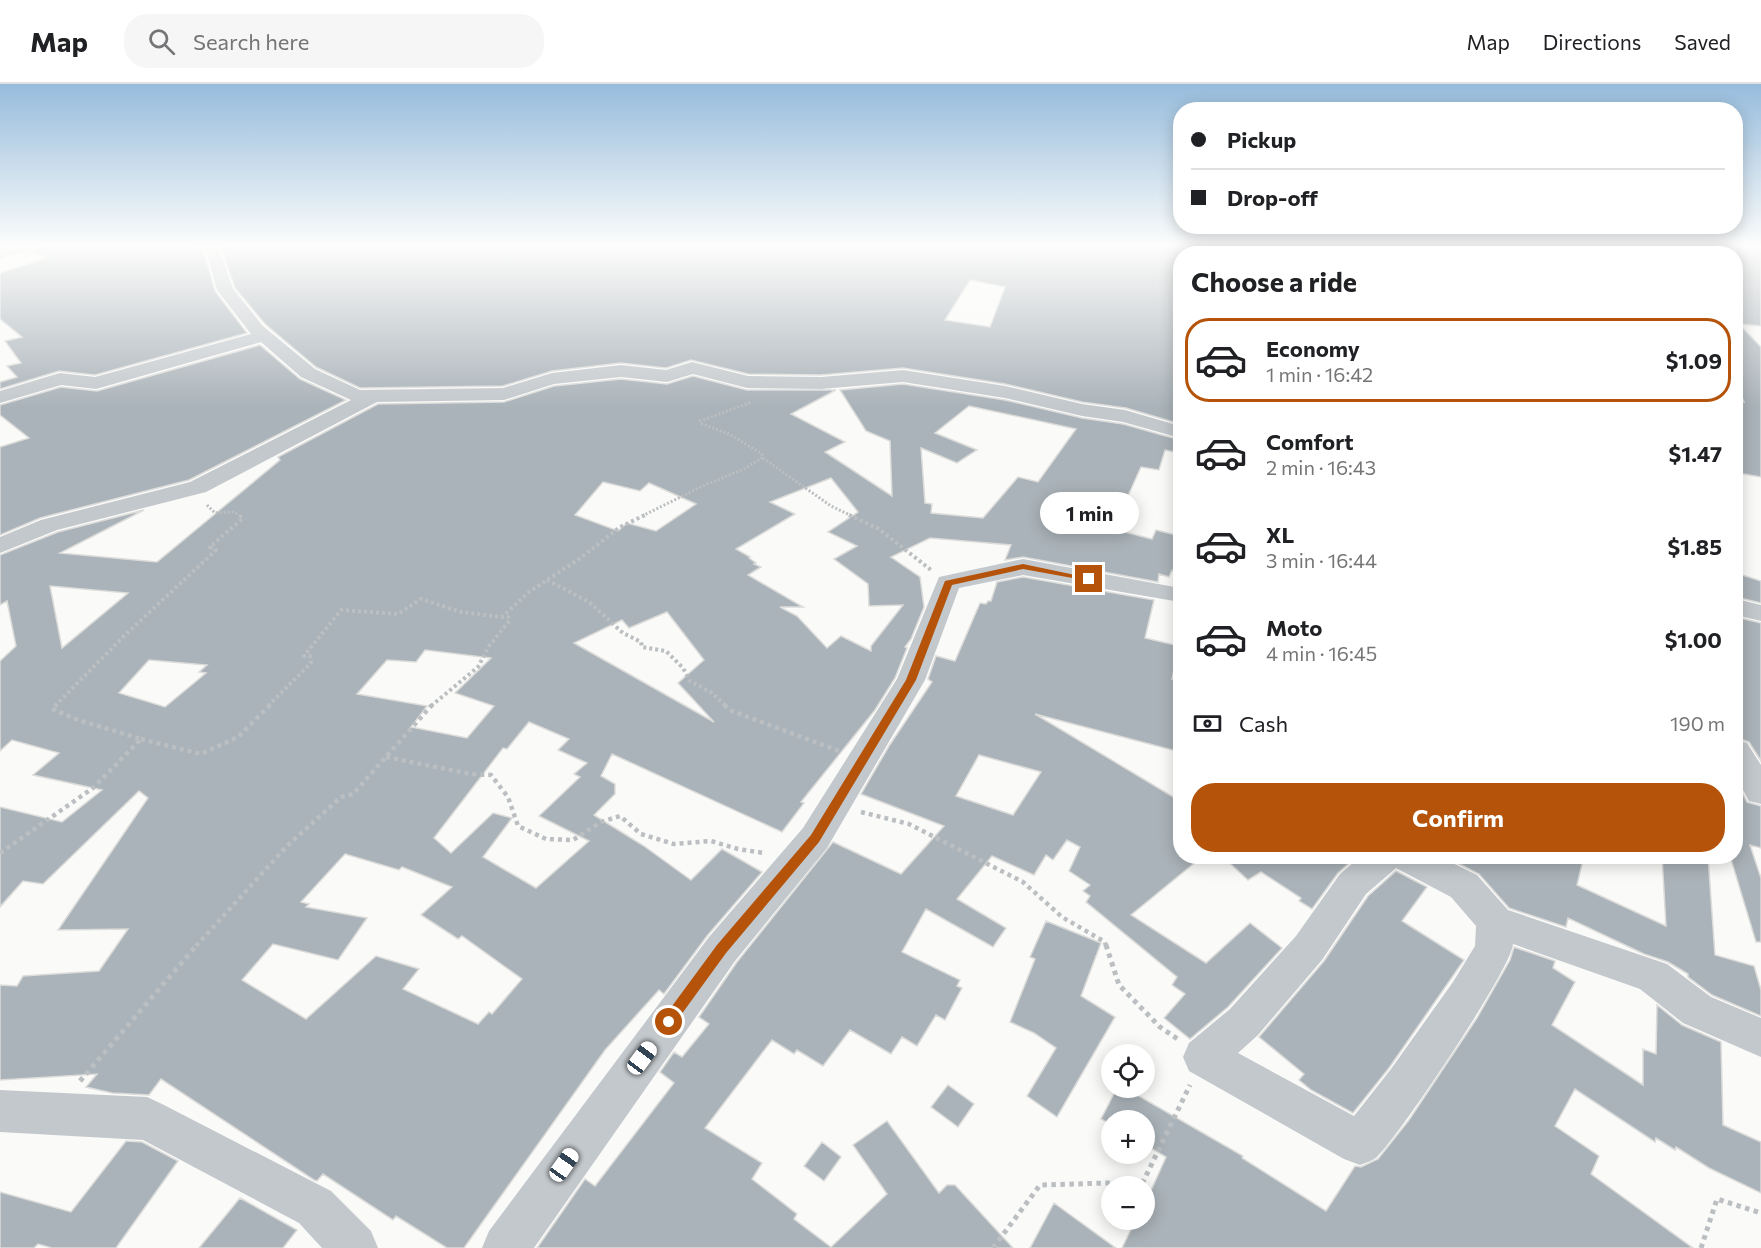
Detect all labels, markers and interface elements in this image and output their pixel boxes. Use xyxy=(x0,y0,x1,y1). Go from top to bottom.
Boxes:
search box xyxy=(124,14,544,68)
text: Map xyxy=(30,24,88,58)
icon: search xyxy=(145,25,178,58)
text: Search here xyxy=(193,28,309,55)
text: Map xyxy=(1467,29,1510,54)
text: Directions xyxy=(1543,29,1641,54)
text: Saved xyxy=(1674,29,1731,54)
text: Pickup xyxy=(1227,126,1296,153)
text: Drop-off xyxy=(1227,184,1318,211)
text: Choose a ride xyxy=(1191,265,1357,298)
icon: car xyxy=(1194,333,1248,387)
text: Economy xyxy=(1266,335,1360,362)
text: $1.09 xyxy=(1666,347,1722,374)
text: 1 min · 16:42 xyxy=(1266,362,1373,386)
icon: car xyxy=(1194,426,1248,480)
text: Comfort xyxy=(1266,428,1354,455)
text: $1.47 xyxy=(1669,440,1722,467)
text: 2 min · 16:43 xyxy=(1266,455,1376,479)
callout: 1 min xyxy=(1040,492,1138,534)
text: 1 min xyxy=(1066,501,1113,525)
icon: car xyxy=(1194,519,1248,573)
text: XL xyxy=(1266,521,1294,548)
text: $1.85 xyxy=(1667,533,1722,560)
text: 3 min · 16:44 xyxy=(1266,548,1377,572)
route end xyxy=(1075,565,1102,592)
icon: car xyxy=(1194,612,1248,666)
text: Moto xyxy=(1266,614,1322,641)
text: $1.00 xyxy=(1665,626,1722,653)
text: 4 min · 16:45 xyxy=(1266,641,1377,665)
icon: cash xyxy=(1191,707,1224,740)
text: Cash xyxy=(1239,710,1288,737)
text: 190 m xyxy=(1670,711,1725,735)
button: Confirm xyxy=(1191,783,1725,852)
route start xyxy=(655,1008,682,1035)
car xyxy=(624,1038,660,1078)
map controls xyxy=(1101,1044,1155,1230)
button: locate xyxy=(1101,1044,1155,1098)
button: + xyxy=(1101,1110,1155,1164)
car xyxy=(546,1145,582,1185)
button: − xyxy=(1101,1176,1155,1230)

